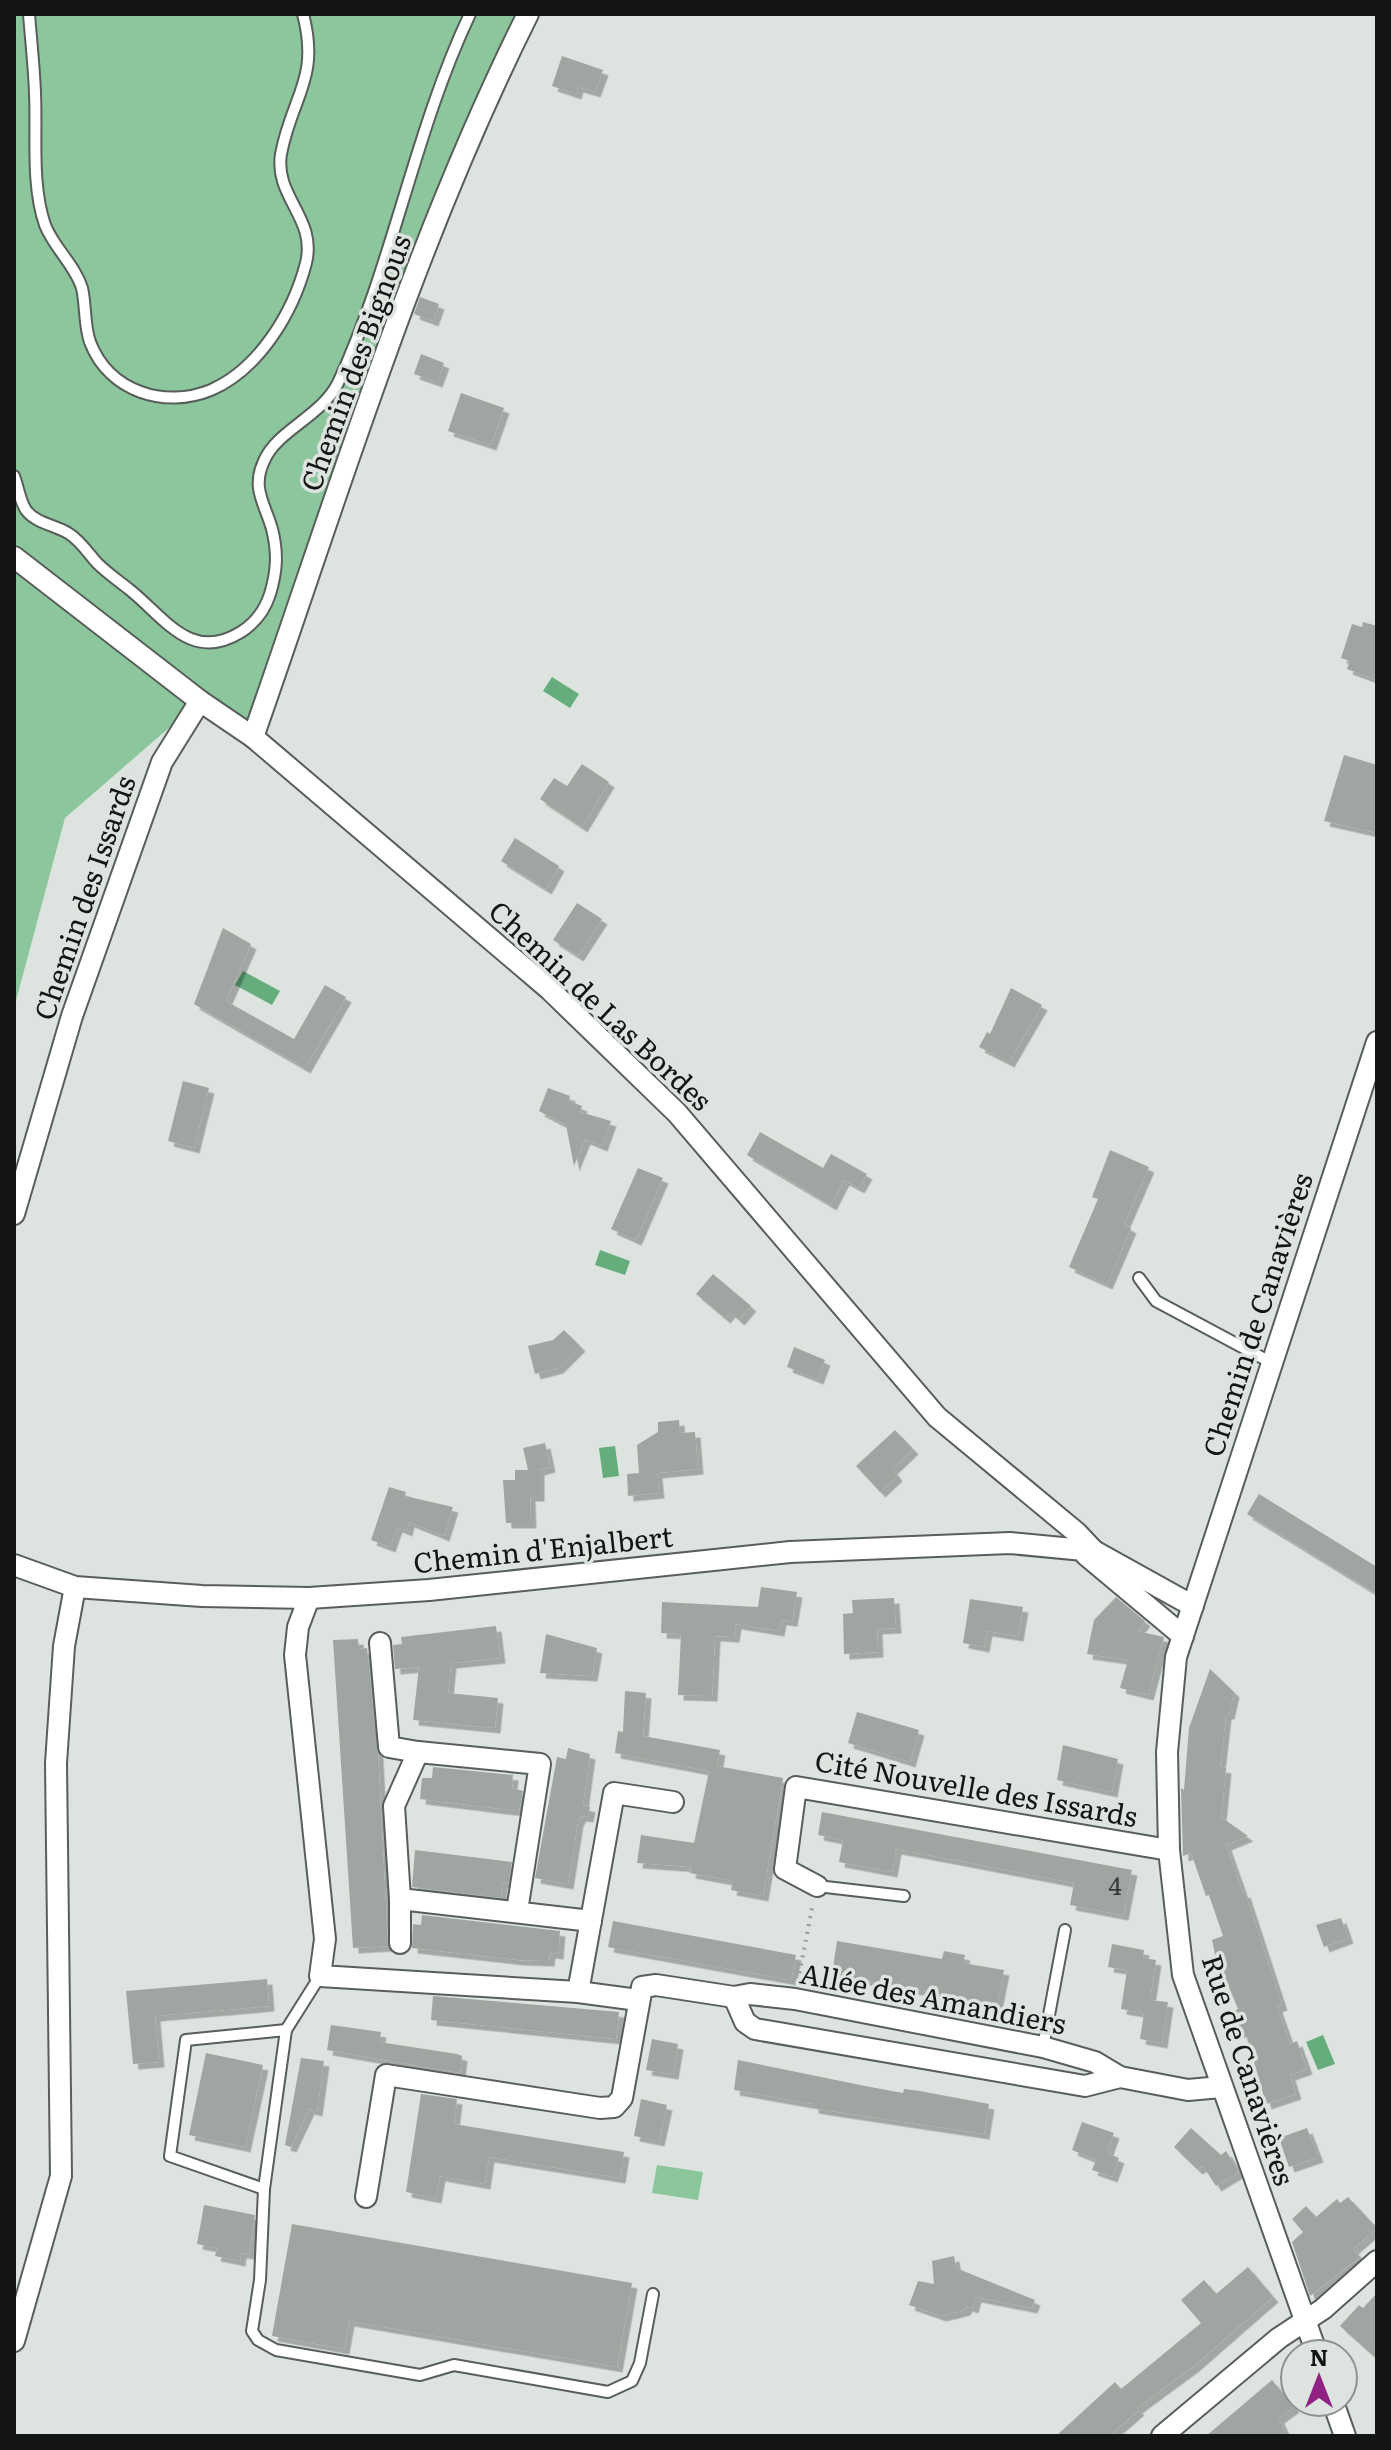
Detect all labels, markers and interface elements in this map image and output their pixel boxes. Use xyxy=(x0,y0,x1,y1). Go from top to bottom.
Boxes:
street label: Chemin des Bignous xyxy=(288,228,420,496)
street label: Chemin des Issards xyxy=(22,769,145,1025)
street label: Chemin de Las Bordes xyxy=(480,890,722,1119)
street label: Chemin de Canavières xyxy=(1190,1167,1322,1462)
street label: Chemin d'Enjalbert xyxy=(411,1513,675,1583)
street label: Cité Nouvelle des Issards xyxy=(812,1738,1141,1836)
house number: 4 xyxy=(1108,1867,1122,1902)
street label: Rue de Canavières xyxy=(1193,1949,1307,2190)
street label: Allée des Amandiers xyxy=(797,1951,1070,2043)
north arrow xyxy=(1279,2338,1359,2418)
text: N xyxy=(1310,2340,1328,2373)

